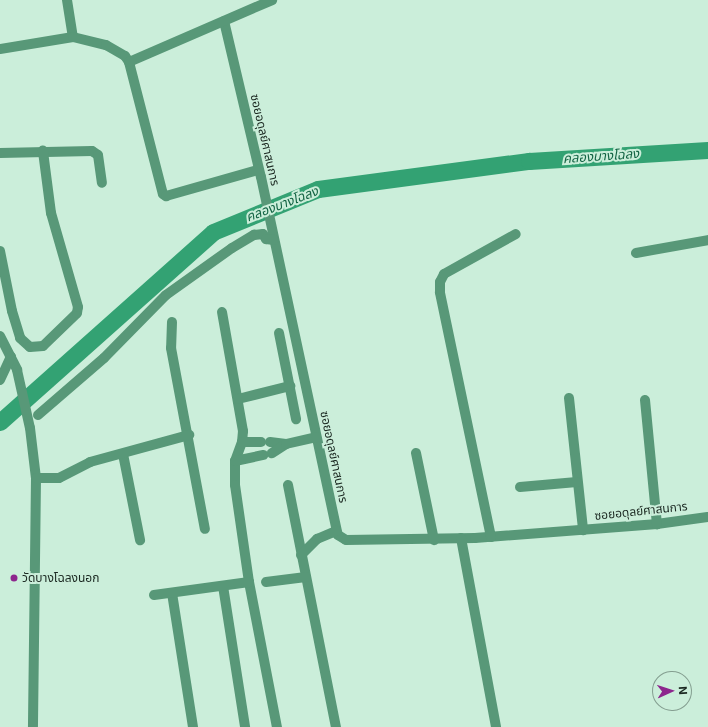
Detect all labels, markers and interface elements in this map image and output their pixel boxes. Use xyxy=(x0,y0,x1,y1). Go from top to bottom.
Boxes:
street label: ซอยอดุลย์ศาสนการ xyxy=(247,93,283,187)
water label: คลองบางโฉลง xyxy=(563,146,639,166)
water label: คลองบางโฉลง xyxy=(244,183,320,225)
street label: ซอยอดุลย์ศาสนการ xyxy=(317,410,351,504)
street label: ซอยอดุลย์ศาสนการ xyxy=(594,499,688,523)
place label: วัดบางโฉลงนอก xyxy=(22,571,99,585)
marker: วัดบางโฉลงนอก xyxy=(9,573,19,583)
north arrow xyxy=(652,671,692,711)
text: N xyxy=(676,686,690,695)

